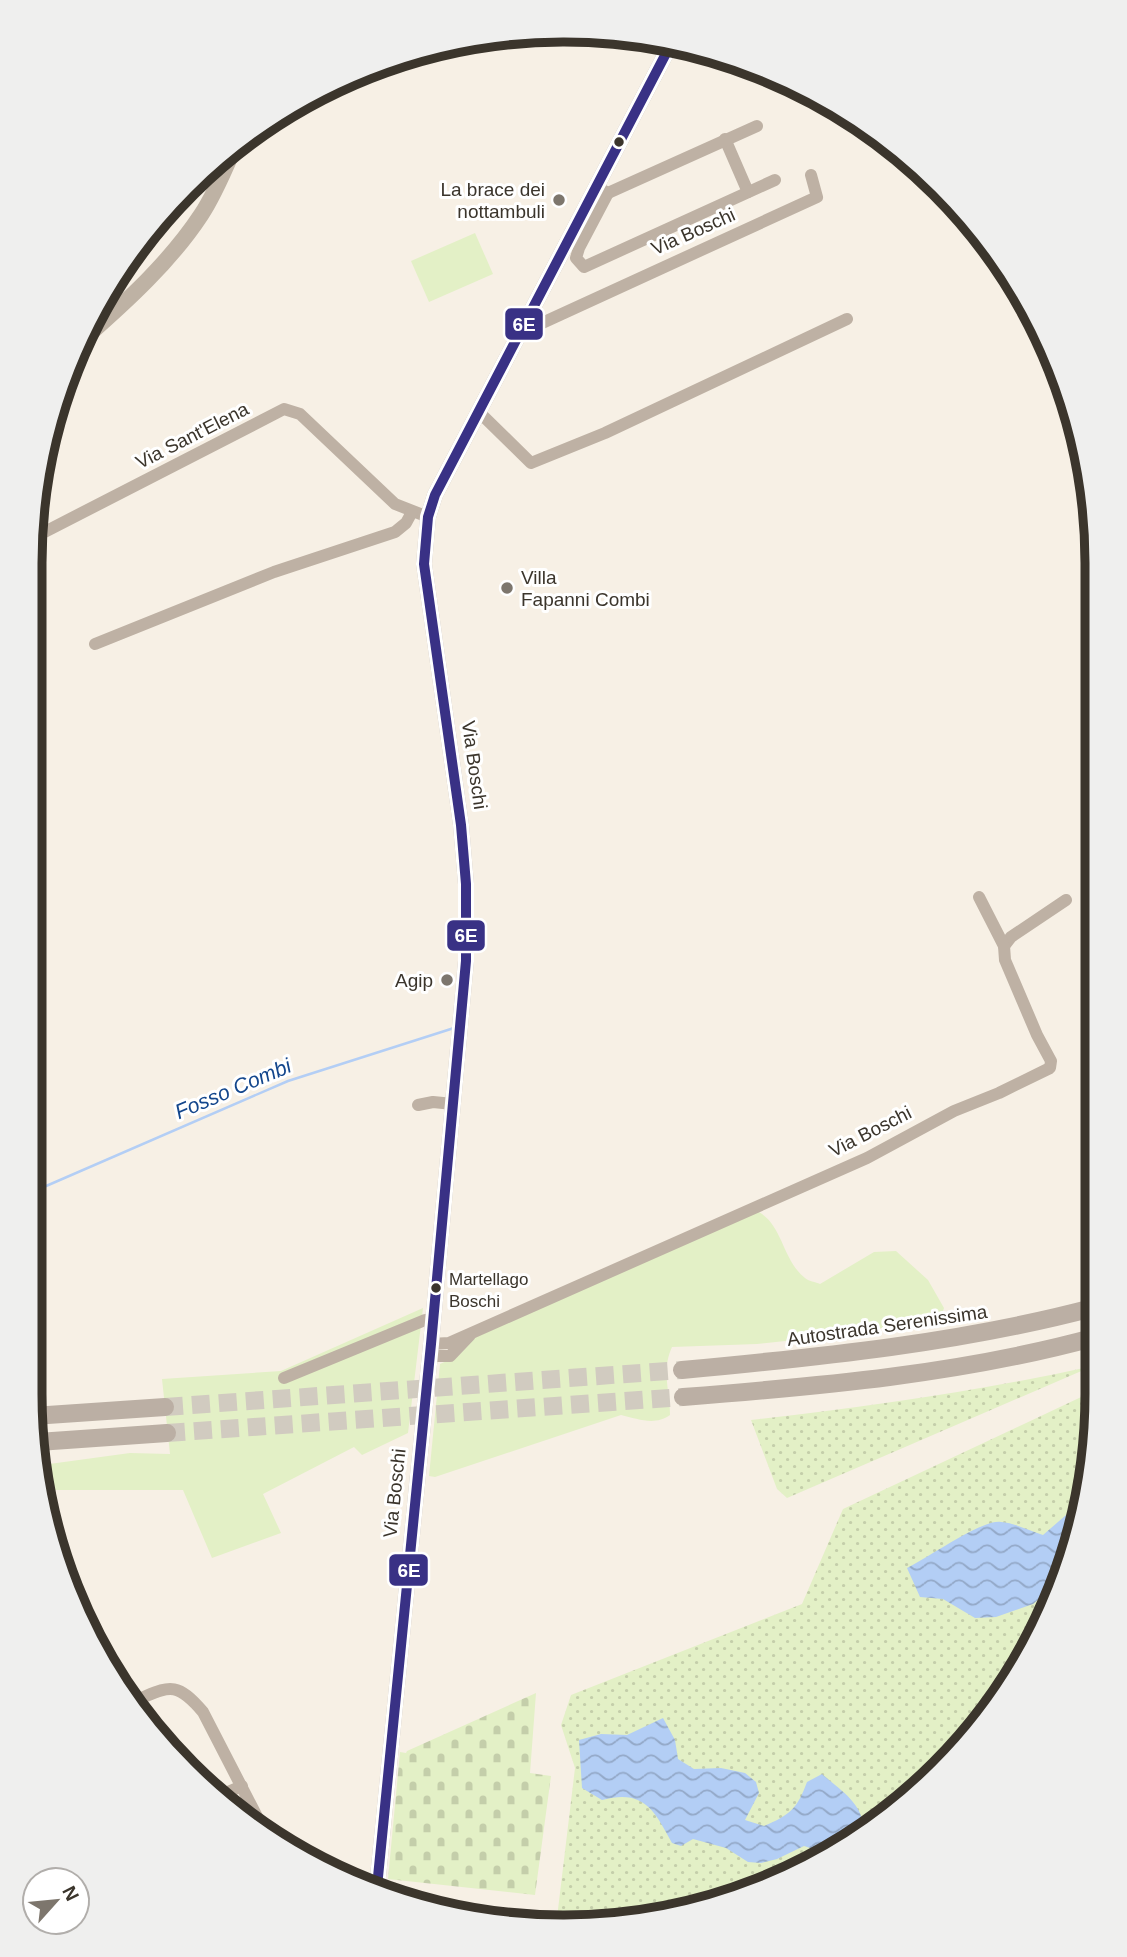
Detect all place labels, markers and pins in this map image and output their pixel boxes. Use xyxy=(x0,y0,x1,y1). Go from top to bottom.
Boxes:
unlabelled marker xyxy=(612,135,626,149)
place label: La brace dei nottambuli xyxy=(440,179,545,222)
marker: La brace dei nottambuli xyxy=(551,192,567,208)
place label: Villa Fapanni Combi xyxy=(521,567,650,610)
marker: Villa Fapanni Combi xyxy=(499,580,515,596)
place label: Agip xyxy=(395,970,433,991)
marker: Agip xyxy=(439,972,455,988)
place label: Martellago Boschi xyxy=(449,1270,528,1311)
marker: Martellago Boschi xyxy=(429,1281,443,1295)

